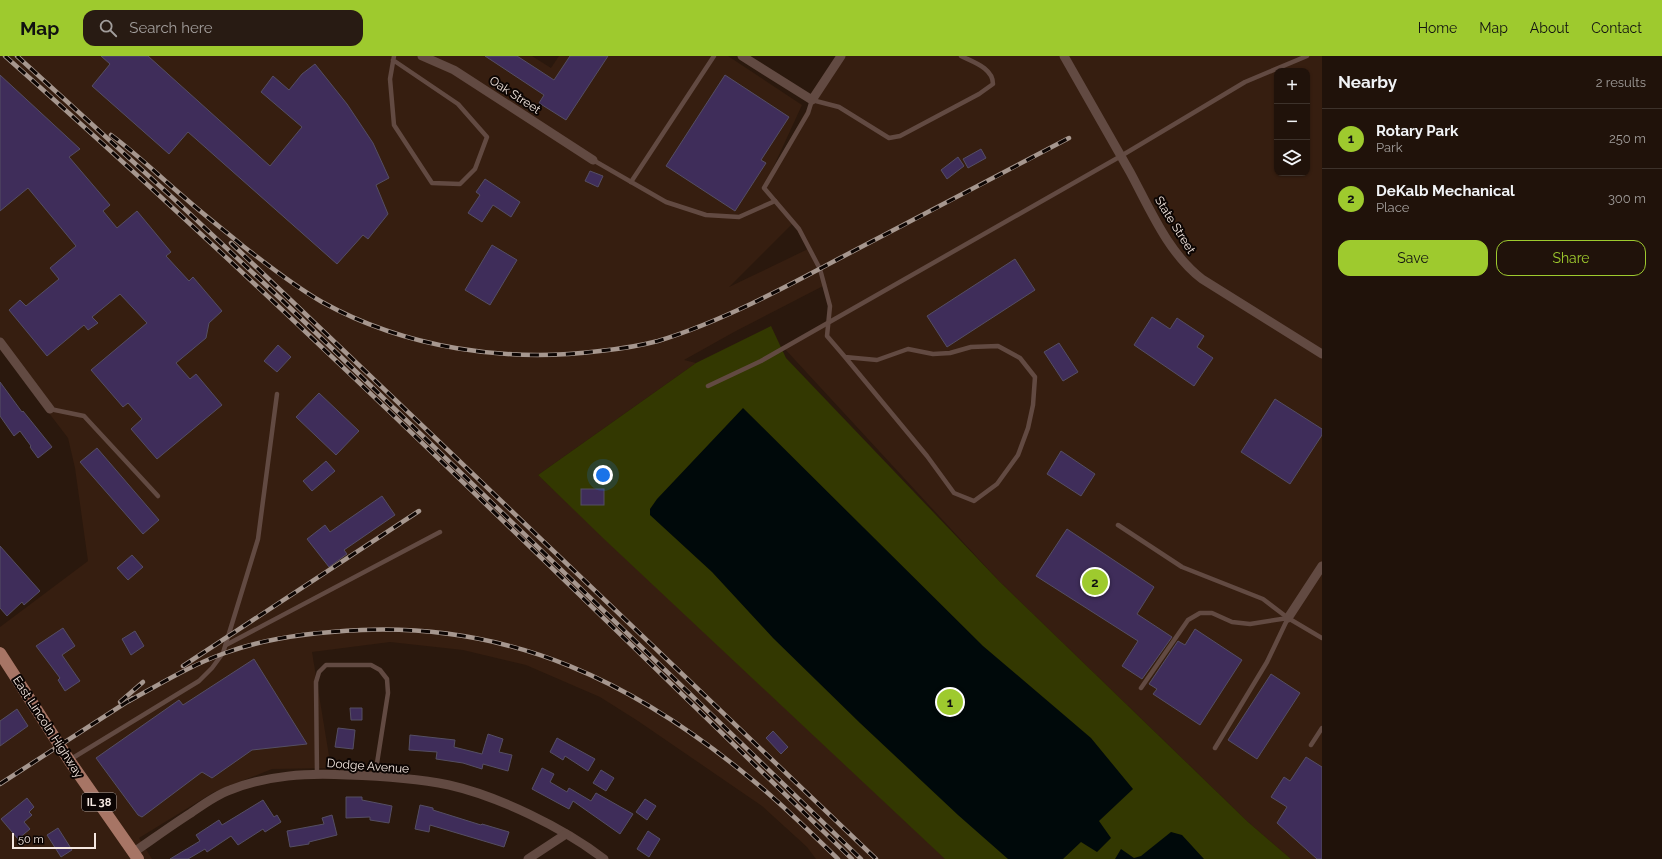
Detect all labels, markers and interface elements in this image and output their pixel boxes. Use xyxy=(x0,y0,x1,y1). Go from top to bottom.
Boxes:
search box xyxy=(83,10,363,46)
text: Map xyxy=(20,17,59,39)
icon: search xyxy=(97,17,119,39)
text: Search here xyxy=(129,19,213,37)
text: Home xyxy=(1418,20,1457,36)
text: Map xyxy=(1479,20,1508,36)
text: About xyxy=(1530,20,1569,36)
text: Contact xyxy=(1591,20,1642,36)
map controls xyxy=(1274,68,1310,176)
button: + xyxy=(1274,68,1310,104)
text: Nearby xyxy=(1338,72,1397,92)
street label: Oak Street xyxy=(487,73,543,117)
text: 2 results xyxy=(1596,75,1646,90)
button: − xyxy=(1274,104,1310,140)
text: Rotary Park xyxy=(1376,122,1458,140)
text: 1 xyxy=(1348,131,1354,146)
text: 250 m xyxy=(1609,131,1646,146)
button: layers xyxy=(1274,140,1310,176)
text: Park xyxy=(1376,140,1403,155)
text: DeKalb Mechanical xyxy=(1376,182,1515,200)
text: 2 xyxy=(1347,191,1355,206)
text: 300 m xyxy=(1608,191,1646,206)
street label: State Street xyxy=(1152,194,1198,256)
text: Place xyxy=(1376,200,1409,215)
button: Save xyxy=(1338,240,1488,276)
button: Share xyxy=(1496,240,1646,276)
your location xyxy=(593,465,613,485)
pin: 2 xyxy=(1082,567,1108,597)
street label: East Lincoln Highway xyxy=(10,674,86,781)
pin: 1 xyxy=(937,687,963,717)
street label: Dodge Avenue xyxy=(326,756,410,776)
road number: IL 38 xyxy=(82,793,116,811)
scale bar xyxy=(12,831,96,850)
text: 50 m xyxy=(18,833,44,846)

